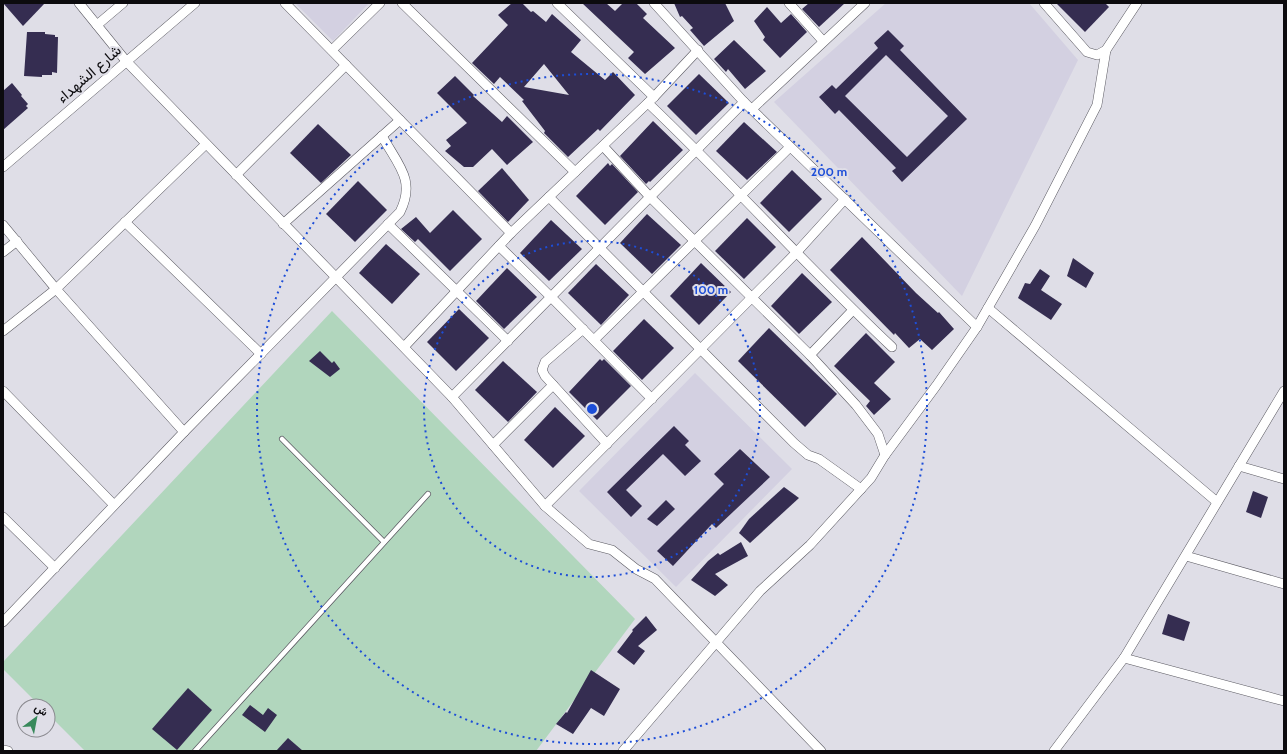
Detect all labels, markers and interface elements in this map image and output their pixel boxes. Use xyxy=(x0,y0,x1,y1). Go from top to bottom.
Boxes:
street label: شارع الشهداء xyxy=(53,41,126,108)
text: 200 m xyxy=(811,164,847,179)
text: 100 m xyxy=(694,282,728,297)
centre of rings xyxy=(585,402,599,416)
north arrow xyxy=(16,698,56,738)
text: ش xyxy=(32,700,51,719)

